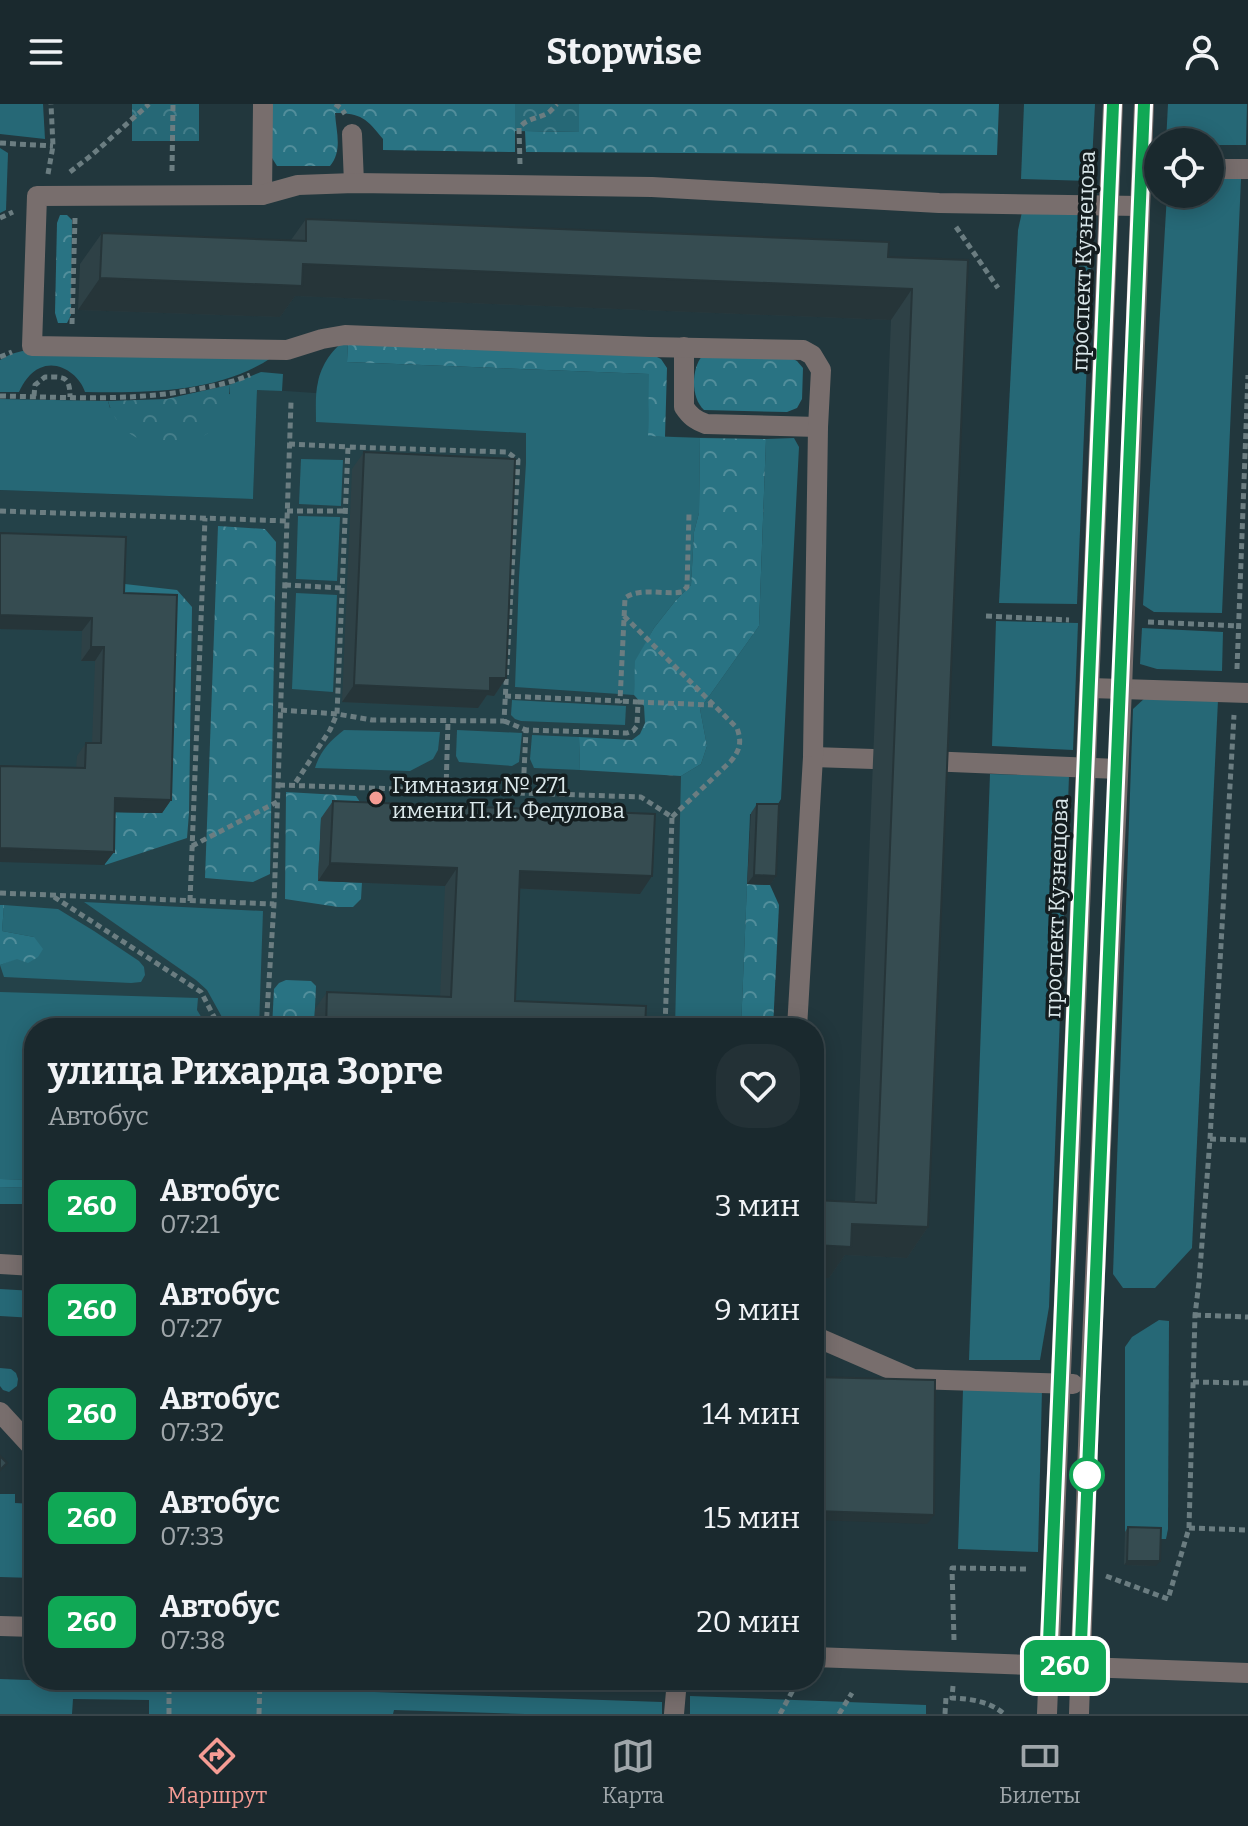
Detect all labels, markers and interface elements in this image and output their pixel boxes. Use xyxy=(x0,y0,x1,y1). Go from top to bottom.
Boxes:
icon: menu xyxy=(24,30,68,74)
text: Stopwise xyxy=(546,30,702,74)
icon: person xyxy=(1180,30,1224,74)
map controls xyxy=(1144,128,1224,208)
button: locate xyxy=(1144,128,1224,208)
street label: проспект Кузнецова xyxy=(1066,150,1101,372)
place label: Гимназия № 271 имени П. И. Федулова xyxy=(392,772,625,824)
marker: Гимназия № 271 имени П. И. Федулова xyxy=(367,789,385,807)
street label: проспект Кузнецова xyxy=(1039,797,1074,1019)
button: heart xyxy=(716,1044,800,1128)
text: улица Рихарда Зорге xyxy=(48,1048,443,1094)
text: Автобус xyxy=(48,1101,149,1132)
text: Автобус xyxy=(160,1173,280,1209)
text: 3 мин xyxy=(715,1188,800,1224)
text: 260 xyxy=(67,1189,117,1222)
text: 07:21 xyxy=(160,1209,220,1240)
text: Автобус xyxy=(160,1277,280,1313)
text: 9 мин xyxy=(714,1292,800,1328)
text: 260 xyxy=(67,1293,117,1326)
text: 07:27 xyxy=(160,1313,222,1344)
text: Автобус xyxy=(160,1381,280,1417)
text: 14 мин xyxy=(702,1396,800,1432)
text: 260 xyxy=(67,1397,117,1430)
text: 07:32 xyxy=(160,1417,224,1448)
unlabelled marker xyxy=(1070,1458,1104,1492)
text: Автобус xyxy=(160,1485,280,1521)
text: 15 мин xyxy=(704,1500,800,1536)
text: 260 xyxy=(67,1501,117,1534)
text: 07:33 xyxy=(160,1521,224,1552)
text: Автобус xyxy=(160,1589,280,1625)
text: 20 мин xyxy=(696,1604,800,1640)
text: 260 xyxy=(67,1605,117,1638)
text: 07:38 xyxy=(160,1625,226,1656)
line badge: 260 xyxy=(1019,1640,1111,1692)
text: 260 xyxy=(1040,1649,1090,1682)
tab: Маршрут xyxy=(167,1734,267,1809)
tab: Карта xyxy=(602,1734,664,1809)
tab: Билеты xyxy=(999,1734,1081,1809)

